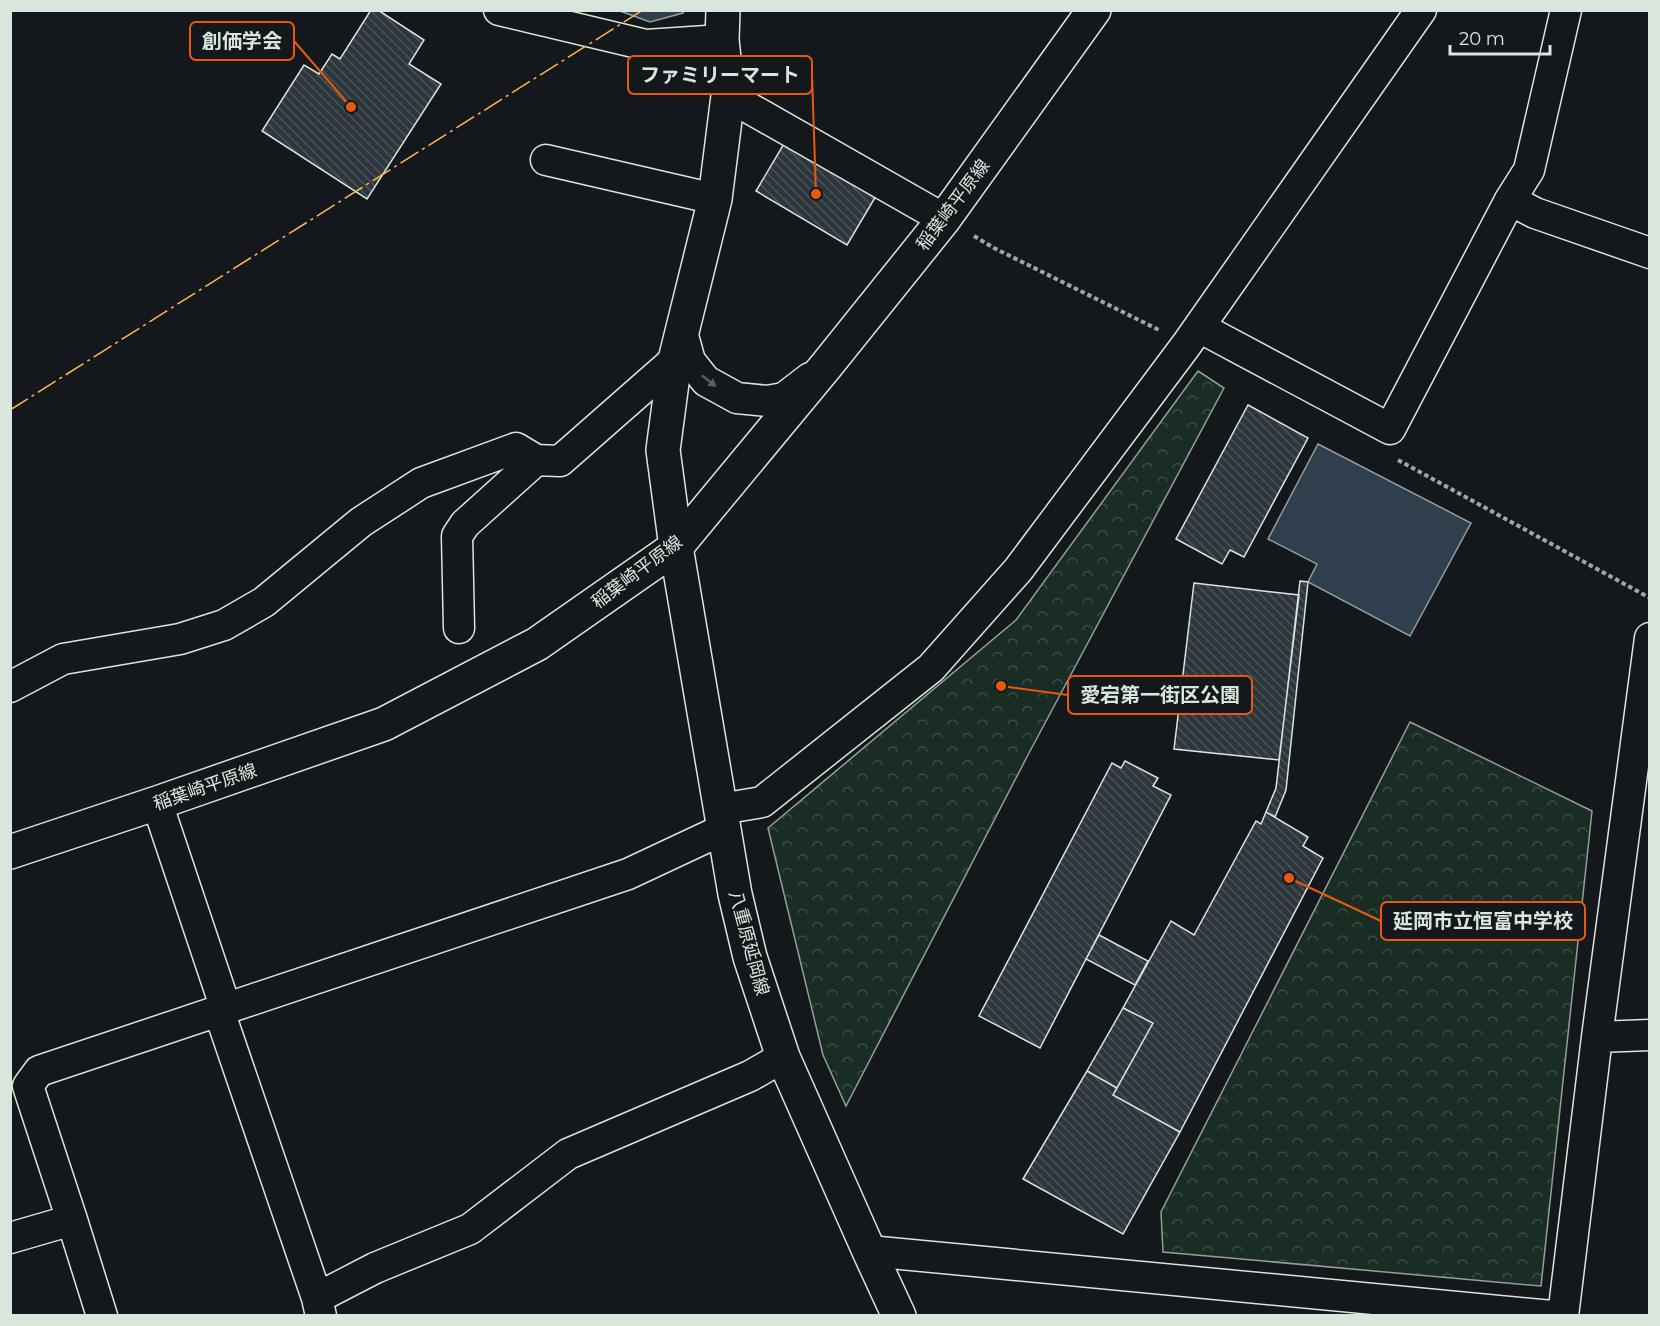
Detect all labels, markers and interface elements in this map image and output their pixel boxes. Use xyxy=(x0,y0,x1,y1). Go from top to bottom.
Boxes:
scale bar xyxy=(1450,18,1550,56)
callout: 創価学会 xyxy=(190,22,294,60)
text: 20 m xyxy=(1459,28,1505,50)
text: 創価学会 xyxy=(202,29,282,53)
callout: ファミリーマート xyxy=(628,56,812,94)
text: ファミリーマート xyxy=(640,63,800,87)
street label: 稲葉崎平原線 xyxy=(912,155,994,255)
one-way arrow xyxy=(701,375,717,388)
street label: 稲葉崎平原線 xyxy=(587,531,687,613)
callout: 愛宕第一街区公園 xyxy=(1068,676,1252,714)
text: 愛宕第一街区公園 xyxy=(1080,683,1240,707)
street label: 稲葉崎平原線 xyxy=(150,759,260,815)
street label: 八重原延岡線 xyxy=(724,888,774,998)
callout: 延岡市立恒富中学校 xyxy=(1381,902,1585,940)
text: 延岡市立恒富中学校 xyxy=(1393,909,1573,933)

